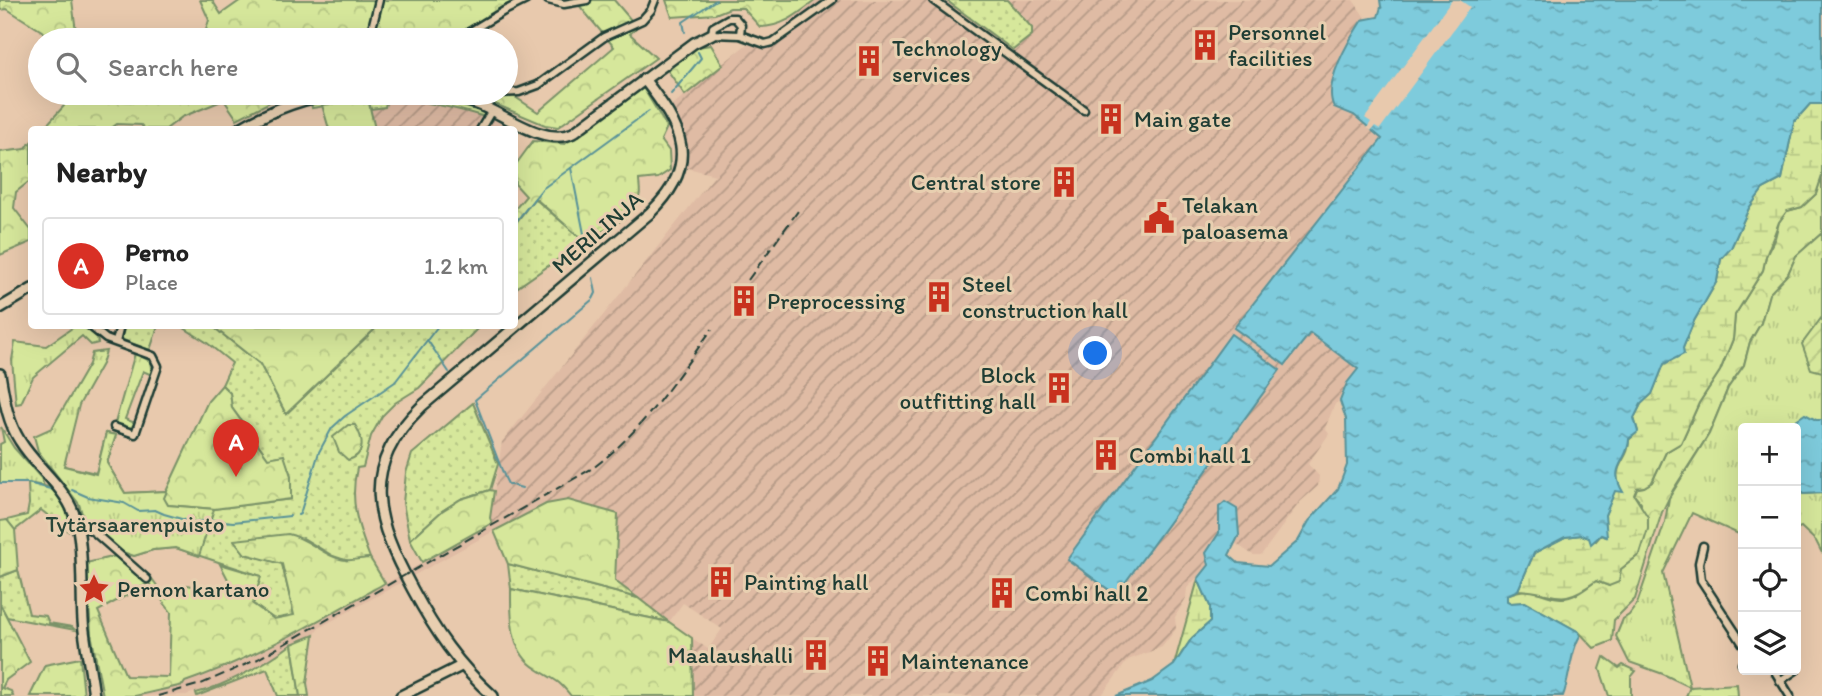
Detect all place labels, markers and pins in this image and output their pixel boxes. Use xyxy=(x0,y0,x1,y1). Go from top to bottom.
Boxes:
place label: Personnel facilities xyxy=(1228,18,1327,72)
building icon: Personnel facilities xyxy=(1188,28,1222,62)
place label: Technology services xyxy=(892,34,1002,88)
building icon: Technology services xyxy=(852,44,886,78)
building icon: Main gate xyxy=(1094,102,1128,136)
place label: Main gate xyxy=(1134,105,1231,133)
building icon: Central store xyxy=(1047,165,1081,199)
place label: Central store xyxy=(911,168,1041,196)
place label: Telakan paloasema xyxy=(1182,191,1288,245)
public building icon: Telakan paloasema xyxy=(1142,201,1176,235)
place label: Steel construction hall xyxy=(962,270,1129,324)
building icon: Steel construction hall xyxy=(922,280,956,314)
building icon: Preprocessing xyxy=(727,284,761,318)
place label: Preprocessing xyxy=(767,287,906,315)
place label: Block outfitting hall xyxy=(900,361,1036,415)
building icon: Block outfitting hall xyxy=(1042,371,1076,405)
pin: A xyxy=(213,419,259,477)
building icon: Combi hall 1 xyxy=(1089,438,1123,472)
place label: Combi hall 1 xyxy=(1129,441,1251,469)
building icon: Painting hall xyxy=(704,565,738,599)
place label: Painting hall xyxy=(744,568,869,596)
place icon: Pernon kartano xyxy=(77,572,111,606)
place label: Pernon kartano xyxy=(117,575,270,603)
building icon: Combi hall 2 xyxy=(985,576,1019,610)
place label: Combi hall 2 xyxy=(1025,579,1148,607)
building icon: Maalaushalli xyxy=(799,638,833,672)
place label: Maalaushalli xyxy=(668,641,793,669)
building icon: Maintenance xyxy=(861,644,895,678)
place label: Maintenance xyxy=(901,647,1029,675)

